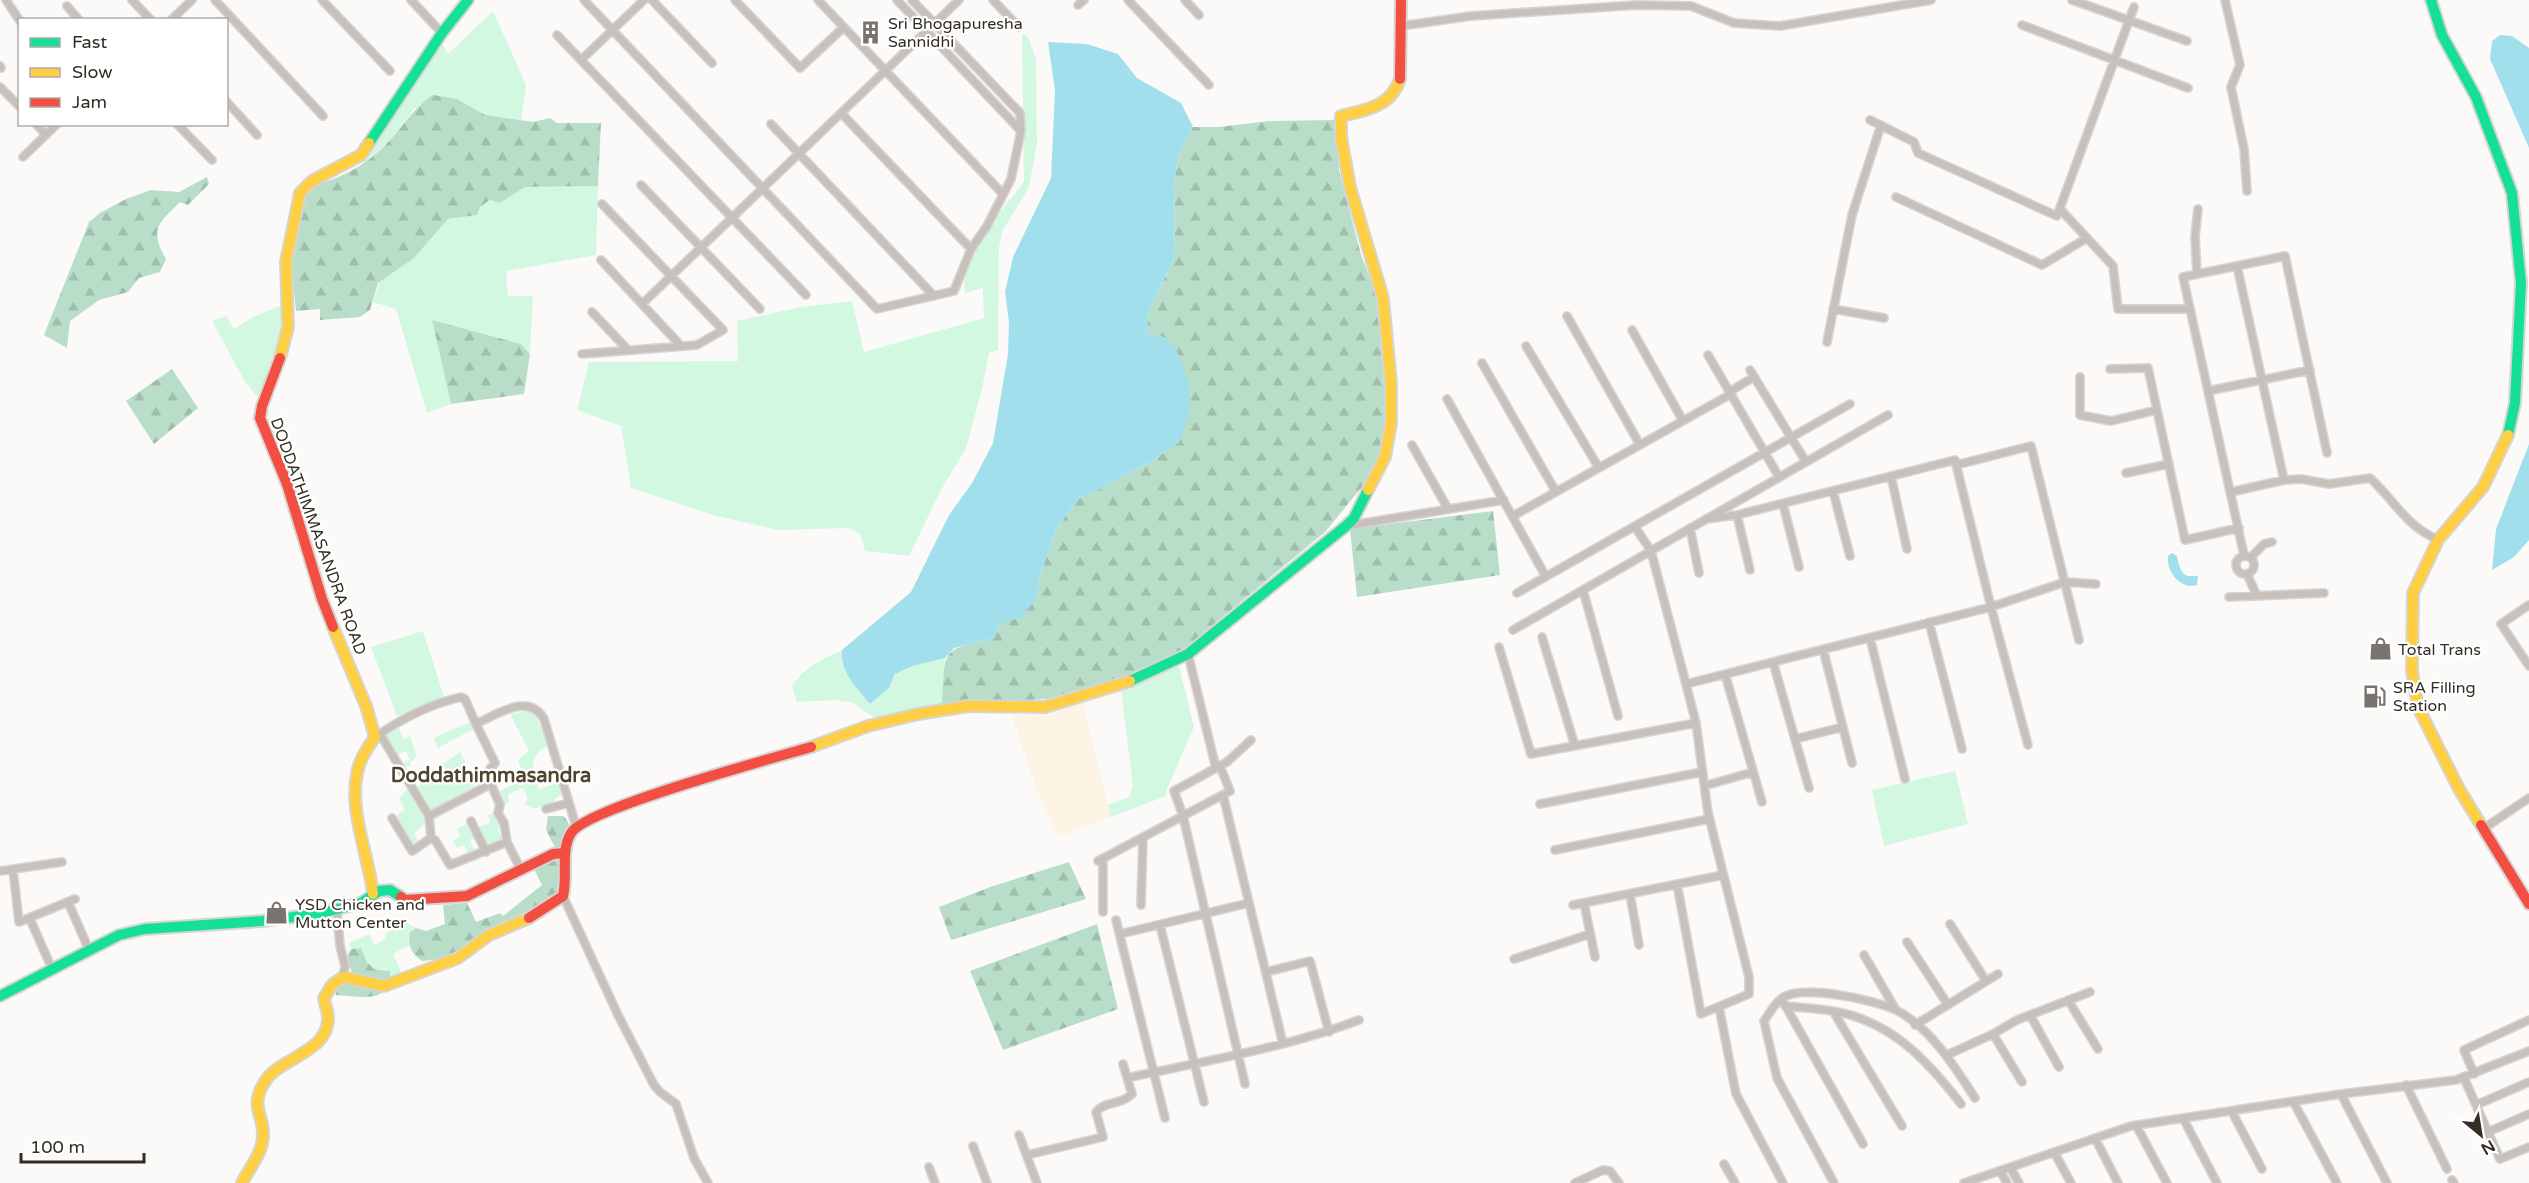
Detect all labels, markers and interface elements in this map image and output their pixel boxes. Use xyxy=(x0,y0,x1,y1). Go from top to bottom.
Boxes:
place label: Sri Bhogapuresha Sannidhi xyxy=(888,14,1023,52)
legend xyxy=(18,18,228,126)
building icon: Sri Bhogapuresha Sannidhi xyxy=(857,19,883,45)
text: Fast xyxy=(72,31,107,53)
text: Slow xyxy=(72,61,113,83)
text: Jam xyxy=(72,91,107,113)
street label: DODDATHIMMASANDRA ROAD xyxy=(266,415,370,658)
shop icon: Total Trans xyxy=(2367,636,2393,662)
place label: Total Trans xyxy=(2398,640,2481,660)
place label: SRA Filling Station xyxy=(2393,678,2476,716)
fuel station icon: SRA Filling Station xyxy=(2362,683,2388,709)
district label: Doddathimmasandra xyxy=(391,764,591,788)
place label: YSD Chicken and Mutton Center xyxy=(295,895,425,933)
shop icon: YSD Chicken and Mutton Center xyxy=(264,900,290,926)
north arrow xyxy=(2451,1105,2511,1165)
scale bar xyxy=(21,1126,144,1164)
text: N xyxy=(2477,1135,2499,1159)
text: 100 m xyxy=(30,1136,85,1158)

